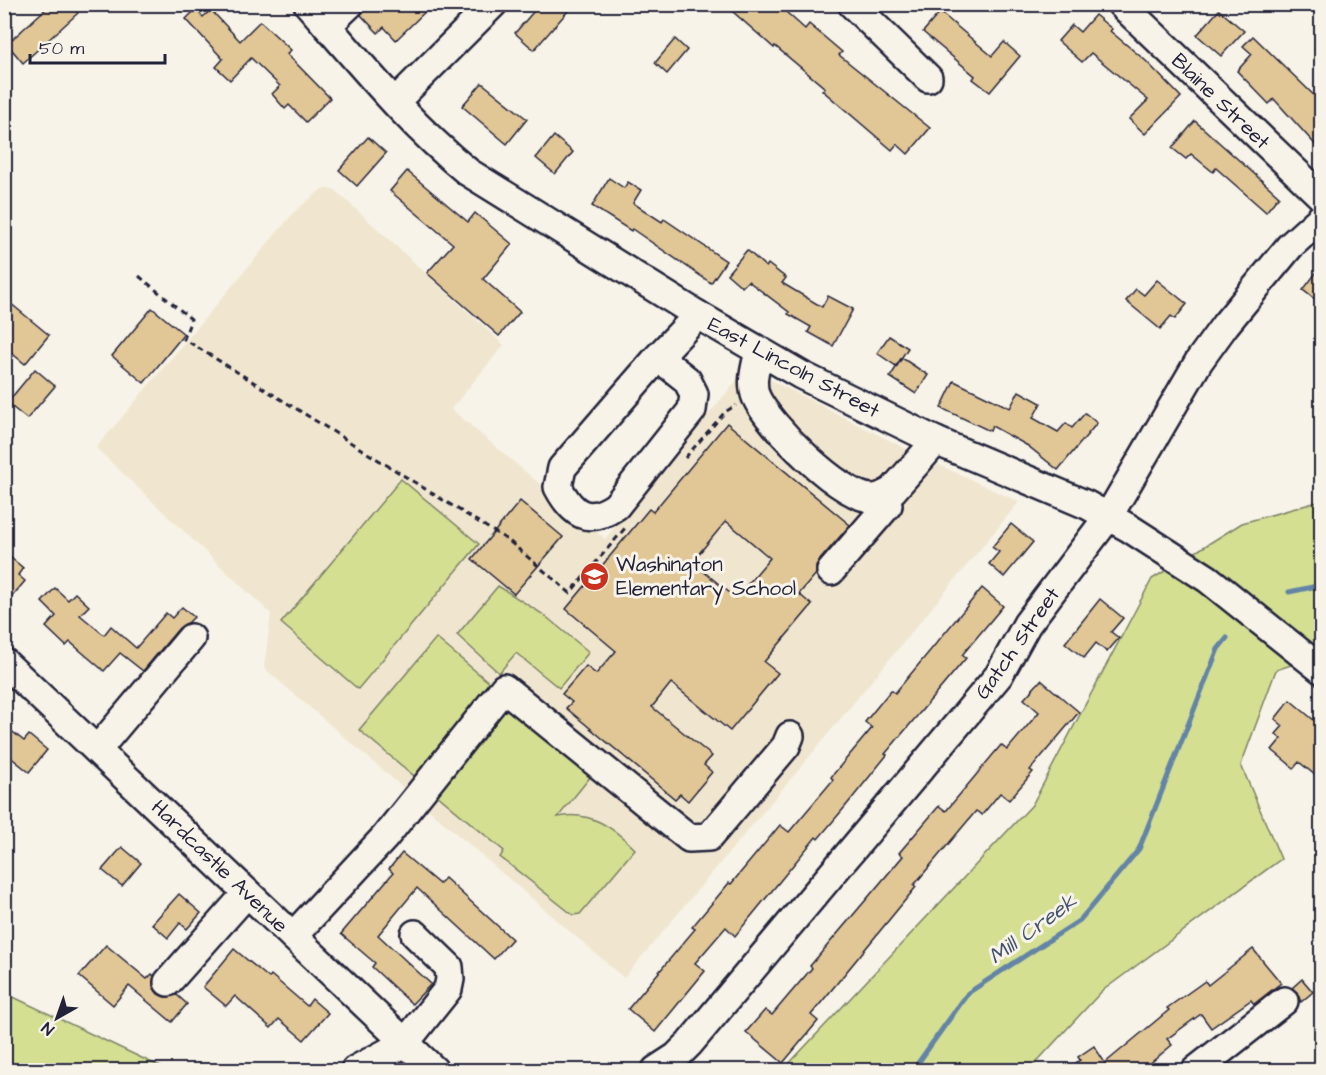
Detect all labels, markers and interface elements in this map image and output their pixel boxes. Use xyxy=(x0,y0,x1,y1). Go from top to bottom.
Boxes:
scale bar xyxy=(30,27,165,65)
text: 50 m xyxy=(39,36,84,61)
street label: Blaine Street xyxy=(1165,47,1277,156)
street label: East Lincoln Street xyxy=(703,310,885,425)
place label: Washington Elementary School xyxy=(616,550,796,605)
school or university icon: Washington Elementary School xyxy=(579,560,611,592)
street label: Gatch Street xyxy=(968,581,1067,705)
street label: Hardcastle Avenue xyxy=(145,793,294,939)
water label: Mill Creek xyxy=(982,886,1084,972)
north arrow xyxy=(27,988,87,1048)
text: N xyxy=(37,1017,59,1040)

